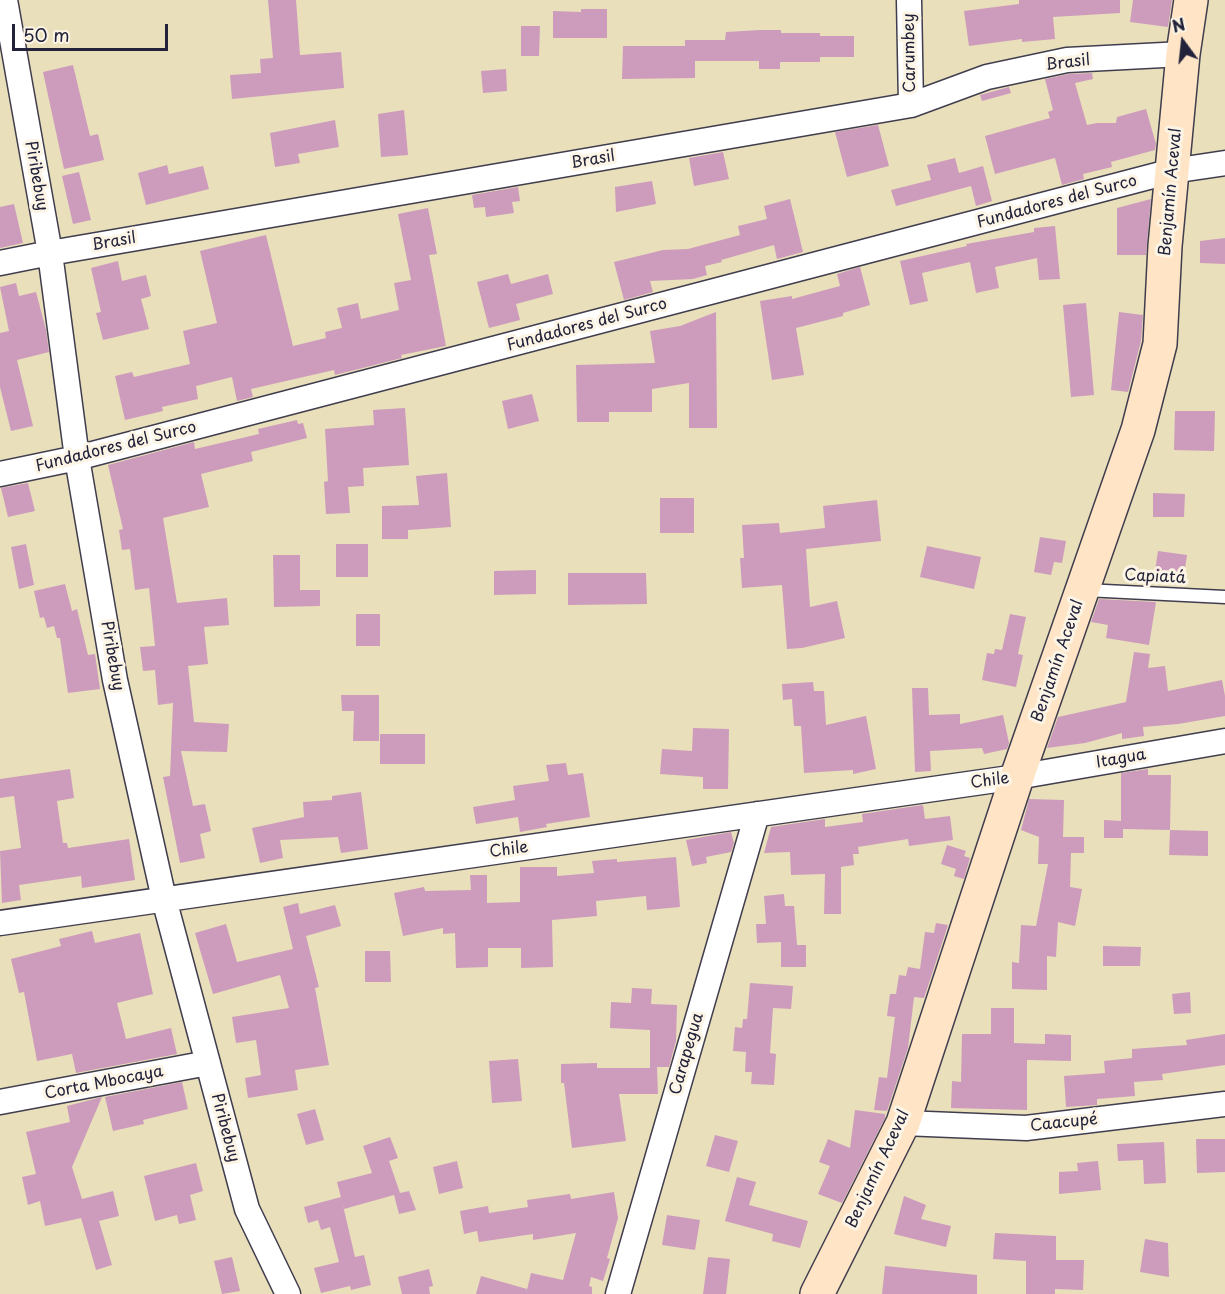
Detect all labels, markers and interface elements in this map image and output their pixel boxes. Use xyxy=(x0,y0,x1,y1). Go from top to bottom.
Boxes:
text: N xyxy=(1169,11,1188,38)
scale bar xyxy=(15,12,171,50)
north arrow xyxy=(1153,12,1213,72)
street label: Carumbey xyxy=(900,13,920,93)
text: 50 m xyxy=(23,21,70,48)
street label: Brasil xyxy=(1045,51,1091,75)
street label: Benjamín Aceval xyxy=(1156,127,1186,257)
street label: Piribebuy xyxy=(20,140,52,212)
street label: Brasil xyxy=(569,147,617,173)
street label: Fundadores del Surco xyxy=(975,171,1139,233)
street label: Brasil xyxy=(90,229,138,255)
street label: Fundadores del Surco xyxy=(505,294,669,356)
street label: Fundadores del Surco xyxy=(34,418,198,476)
street label: Capiatá xyxy=(1124,566,1186,588)
street label: Benjamín Aceval xyxy=(1028,597,1088,725)
street label: Piribebuy xyxy=(96,620,128,692)
street label: Itagua xyxy=(1095,745,1147,773)
street label: Chile xyxy=(969,769,1011,793)
street label: Chile xyxy=(488,838,530,862)
street label: Carapegua xyxy=(666,1011,708,1097)
street label: Corta Mbocaya xyxy=(43,1062,165,1104)
street label: Piribebuy xyxy=(207,1091,243,1165)
street label: Benjamín Aceval xyxy=(842,1107,914,1231)
street label: Caacupé xyxy=(1029,1110,1099,1136)

